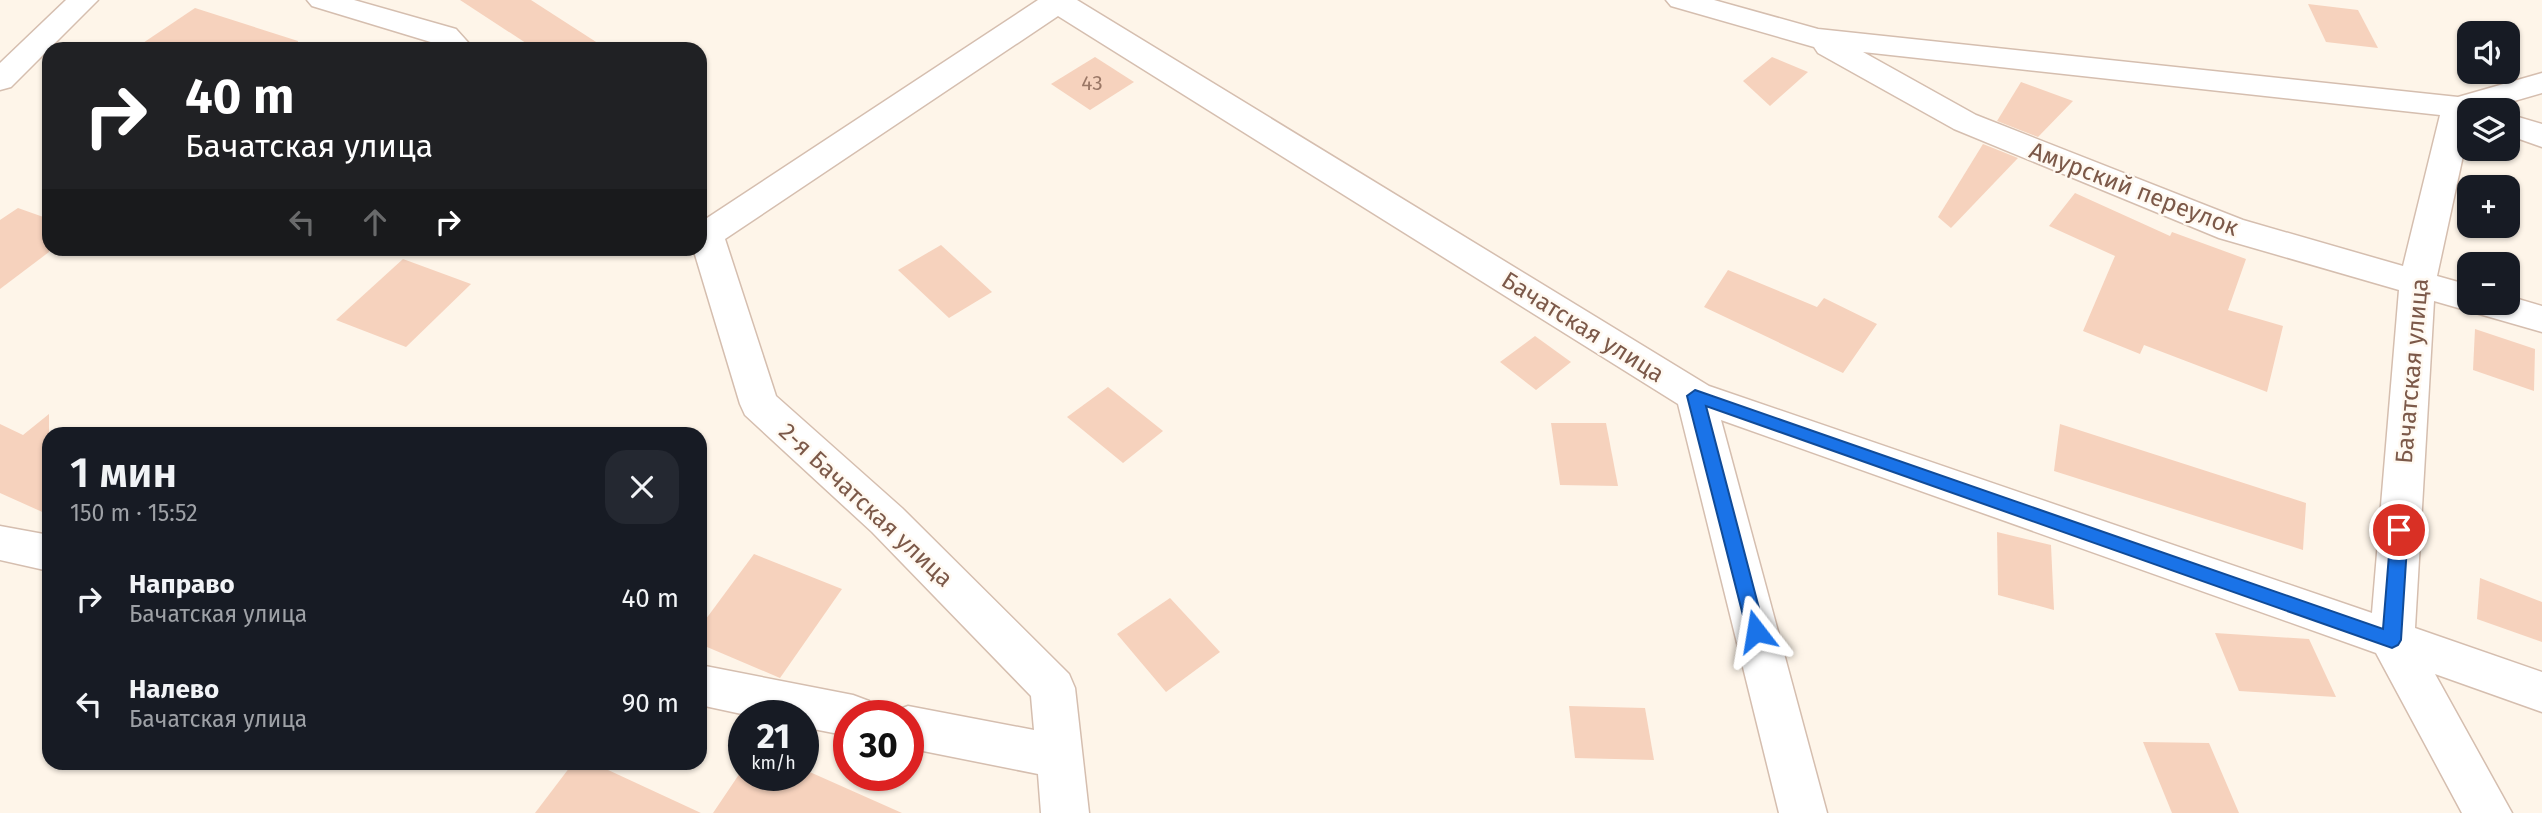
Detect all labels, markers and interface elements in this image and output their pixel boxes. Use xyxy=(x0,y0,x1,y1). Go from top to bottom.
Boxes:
map controls xyxy=(2457,21,2520,315)
button: sound xyxy=(2457,21,2520,84)
text: 40 m xyxy=(185,67,294,126)
icon: right xyxy=(70,70,161,161)
house number: 43 xyxy=(1081,70,1103,96)
button: layers xyxy=(2457,98,2520,161)
text: Бачатская улица xyxy=(185,127,433,165)
street label: Амурский переулок xyxy=(2026,136,2243,242)
button: + xyxy=(2457,175,2520,238)
icon: left xyxy=(283,203,321,241)
icon: ahead xyxy=(356,203,394,241)
icon: right xyxy=(429,203,467,241)
button: − xyxy=(2457,252,2520,315)
street label: Бачатская улица xyxy=(1497,266,1669,388)
street label: Бачатская улица xyxy=(2390,277,2434,465)
street label: 2-я Бачатская улица xyxy=(773,417,959,593)
text: 1 мин xyxy=(70,448,177,498)
button: close xyxy=(605,450,679,524)
text: 150 m · 15:52 xyxy=(70,499,198,527)
pin xyxy=(2369,500,2429,560)
icon: arrive xyxy=(2380,511,2418,549)
text: Направо xyxy=(129,569,235,600)
icon: right xyxy=(70,580,108,618)
text: 40 m xyxy=(621,583,679,614)
position arrow xyxy=(1719,594,1793,668)
text: Бачатская улица xyxy=(129,600,307,628)
text: Налево xyxy=(129,674,219,705)
icon: left xyxy=(70,685,108,723)
text: 90 m xyxy=(622,688,679,719)
speed limit sign: 30 xyxy=(833,700,924,791)
text: Бачатская улица xyxy=(129,705,307,733)
text: 21 xyxy=(757,715,790,757)
text: km/h xyxy=(751,752,796,774)

